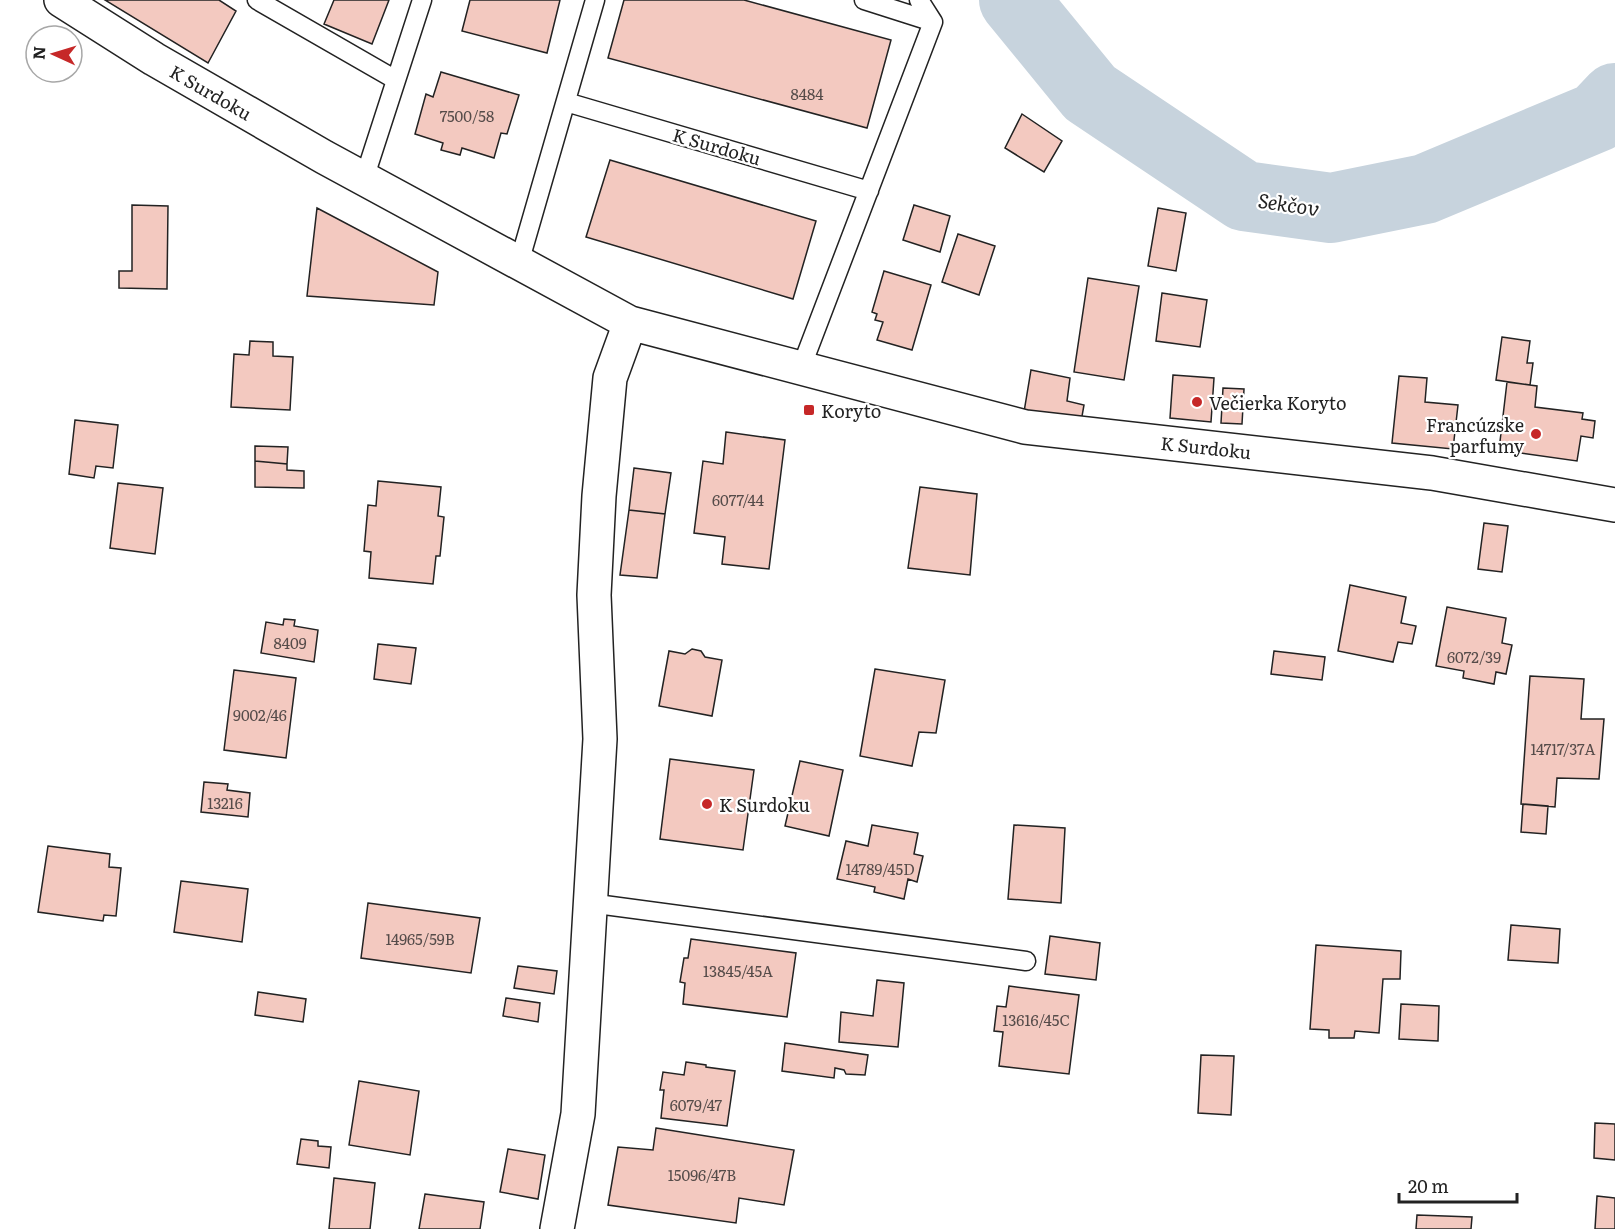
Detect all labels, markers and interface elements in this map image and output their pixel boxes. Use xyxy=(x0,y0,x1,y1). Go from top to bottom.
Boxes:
north arrow xyxy=(24,24,84,84)
text: N xyxy=(26,45,50,60)
street label: K Surdoku xyxy=(165,58,257,126)
house number: 8484 xyxy=(790,82,824,105)
house number: 7500/58 xyxy=(440,104,494,127)
street label: K Surdoku xyxy=(670,121,764,171)
water label: Sekčov xyxy=(1256,184,1322,222)
place label: Večierka Koryto xyxy=(1209,389,1347,416)
marker: Večierka Koryto xyxy=(1190,395,1204,409)
place label: Koryto xyxy=(821,397,881,424)
marker: Koryto xyxy=(802,403,816,417)
place label: Francúzske parfumy xyxy=(1426,411,1525,459)
marker: Francúzske parfumy xyxy=(1529,427,1543,441)
street label: K Surdoku xyxy=(1159,429,1253,465)
house number: 6077/44 xyxy=(712,488,764,511)
house number: 8409 xyxy=(273,631,307,654)
house number: 6072/39 xyxy=(1447,645,1501,668)
house number: 9002/46 xyxy=(233,703,287,726)
house number: 14717/37A xyxy=(1530,737,1596,760)
house number: 13216 xyxy=(207,791,243,814)
place label: K Surdoku xyxy=(719,791,810,818)
marker: K Surdoku xyxy=(700,797,714,811)
house number: 14789/45D xyxy=(845,857,915,880)
house number: 14965/59B xyxy=(385,927,455,950)
house number: 13845/45A xyxy=(703,959,773,982)
house number: 13616/45C xyxy=(1002,1008,1070,1031)
house number: 6079/47 xyxy=(670,1093,723,1116)
house number: 15096/47B xyxy=(668,1163,736,1186)
scale bar xyxy=(1399,1166,1518,1204)
text: 20 m xyxy=(1408,1172,1449,1199)

